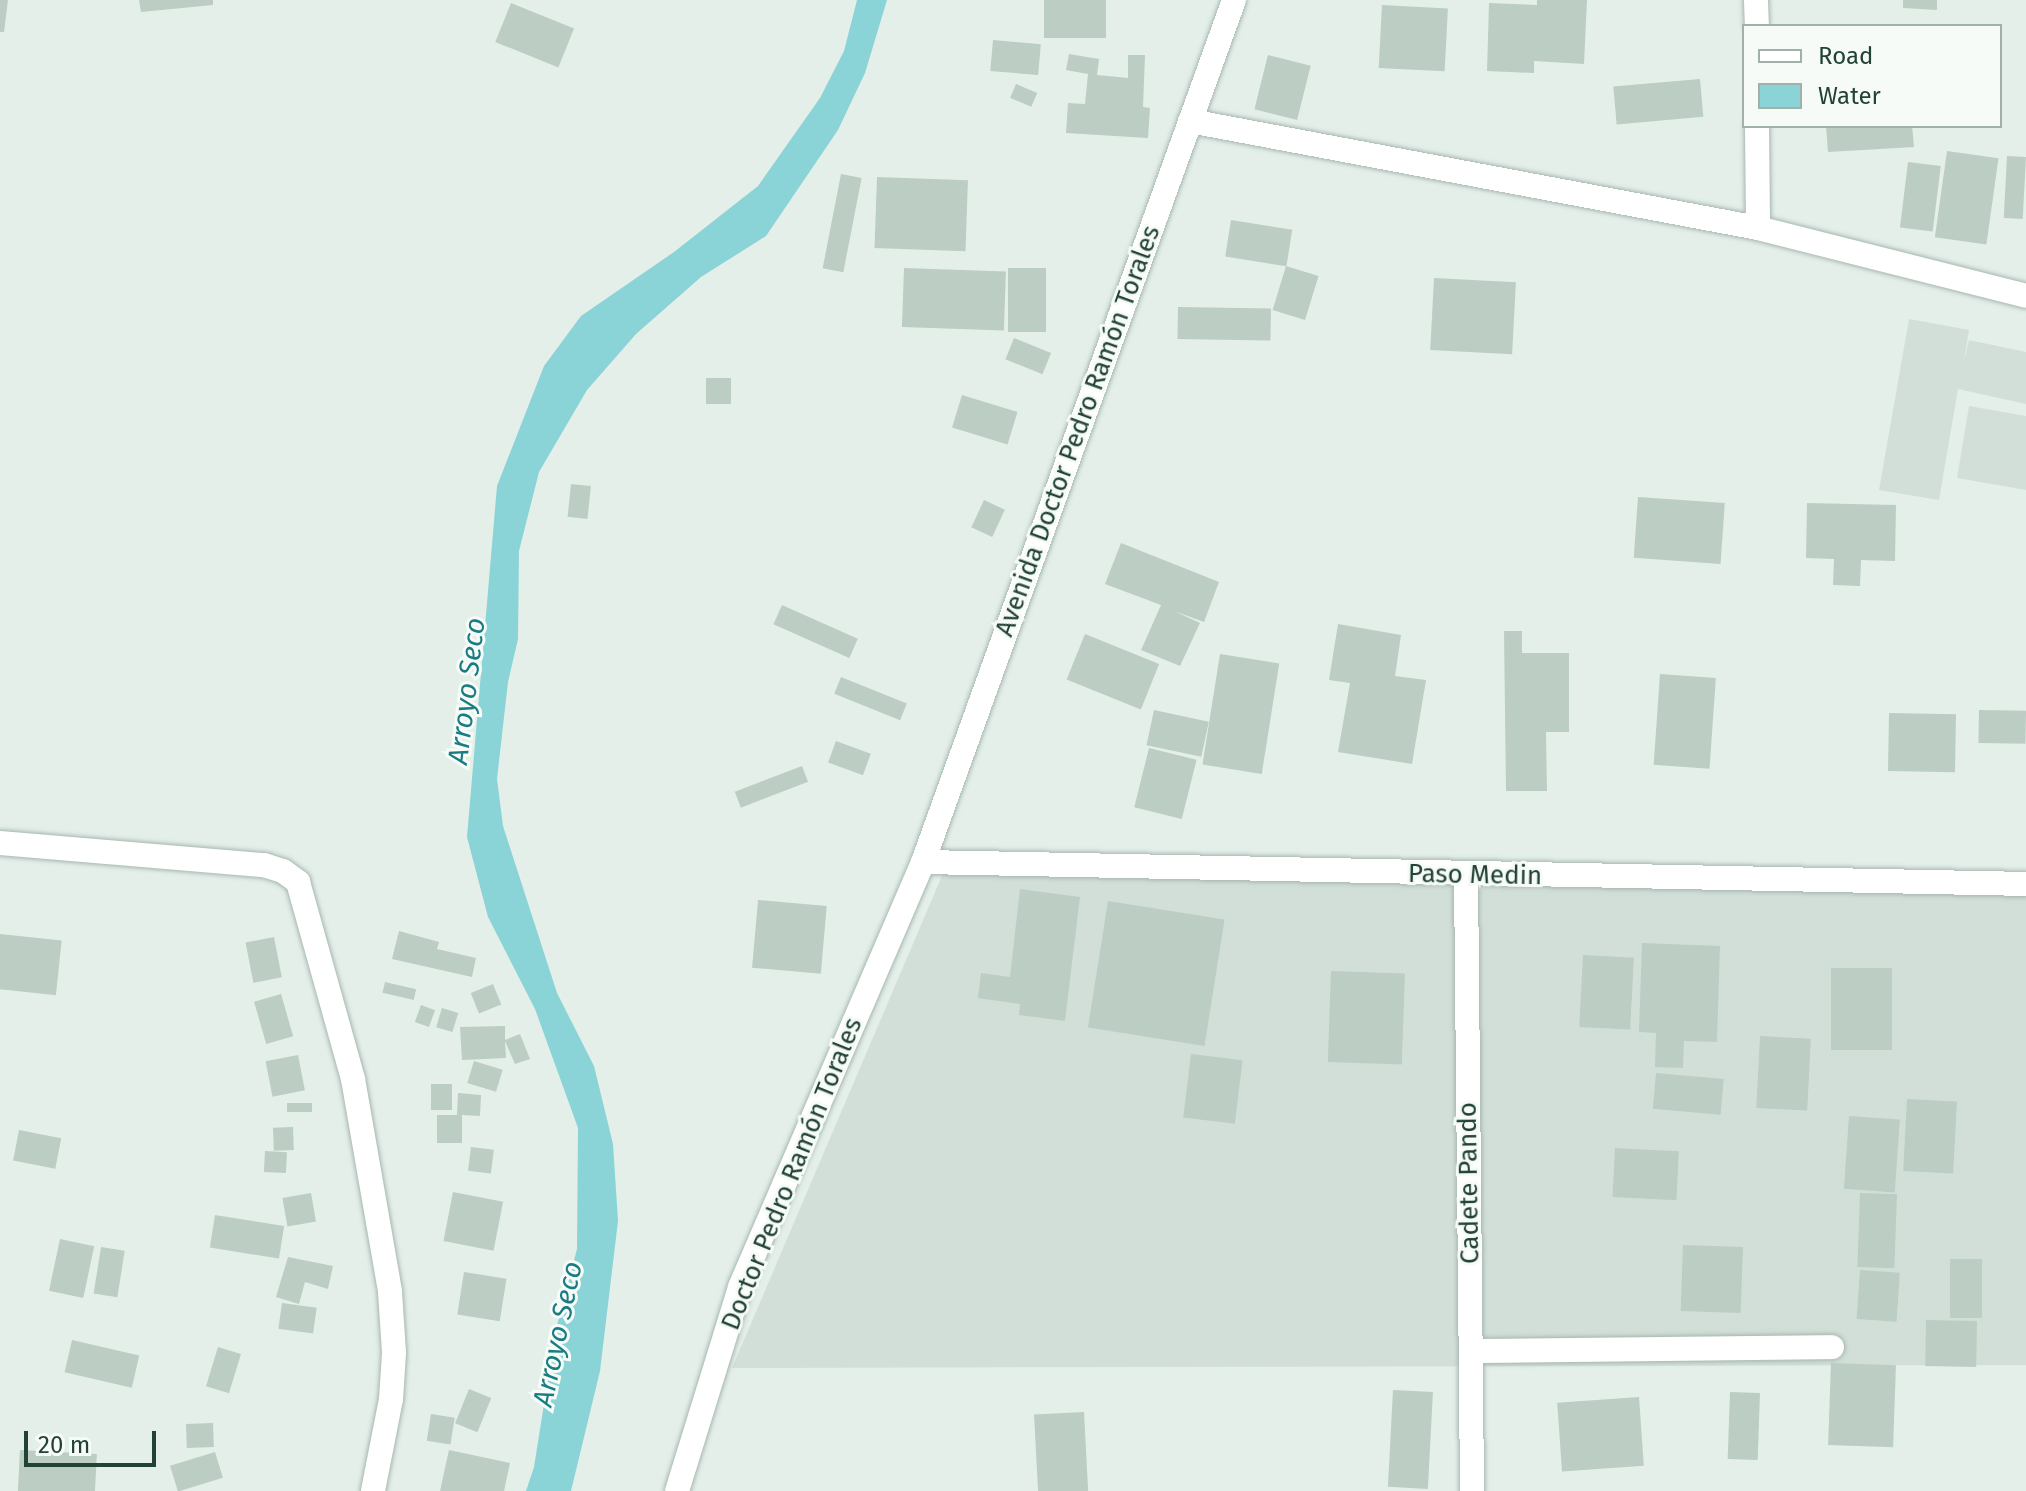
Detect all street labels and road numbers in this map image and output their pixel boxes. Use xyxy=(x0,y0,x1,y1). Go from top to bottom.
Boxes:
street label: Avenida Doctor Pedro Ramón Torales xyxy=(989,221,1167,641)
street label: Paso Medin xyxy=(1408,858,1542,892)
street label: Doctor Pedro Ramón Torales xyxy=(715,1013,869,1335)
street label: Cadete Pando xyxy=(1452,1102,1486,1264)

